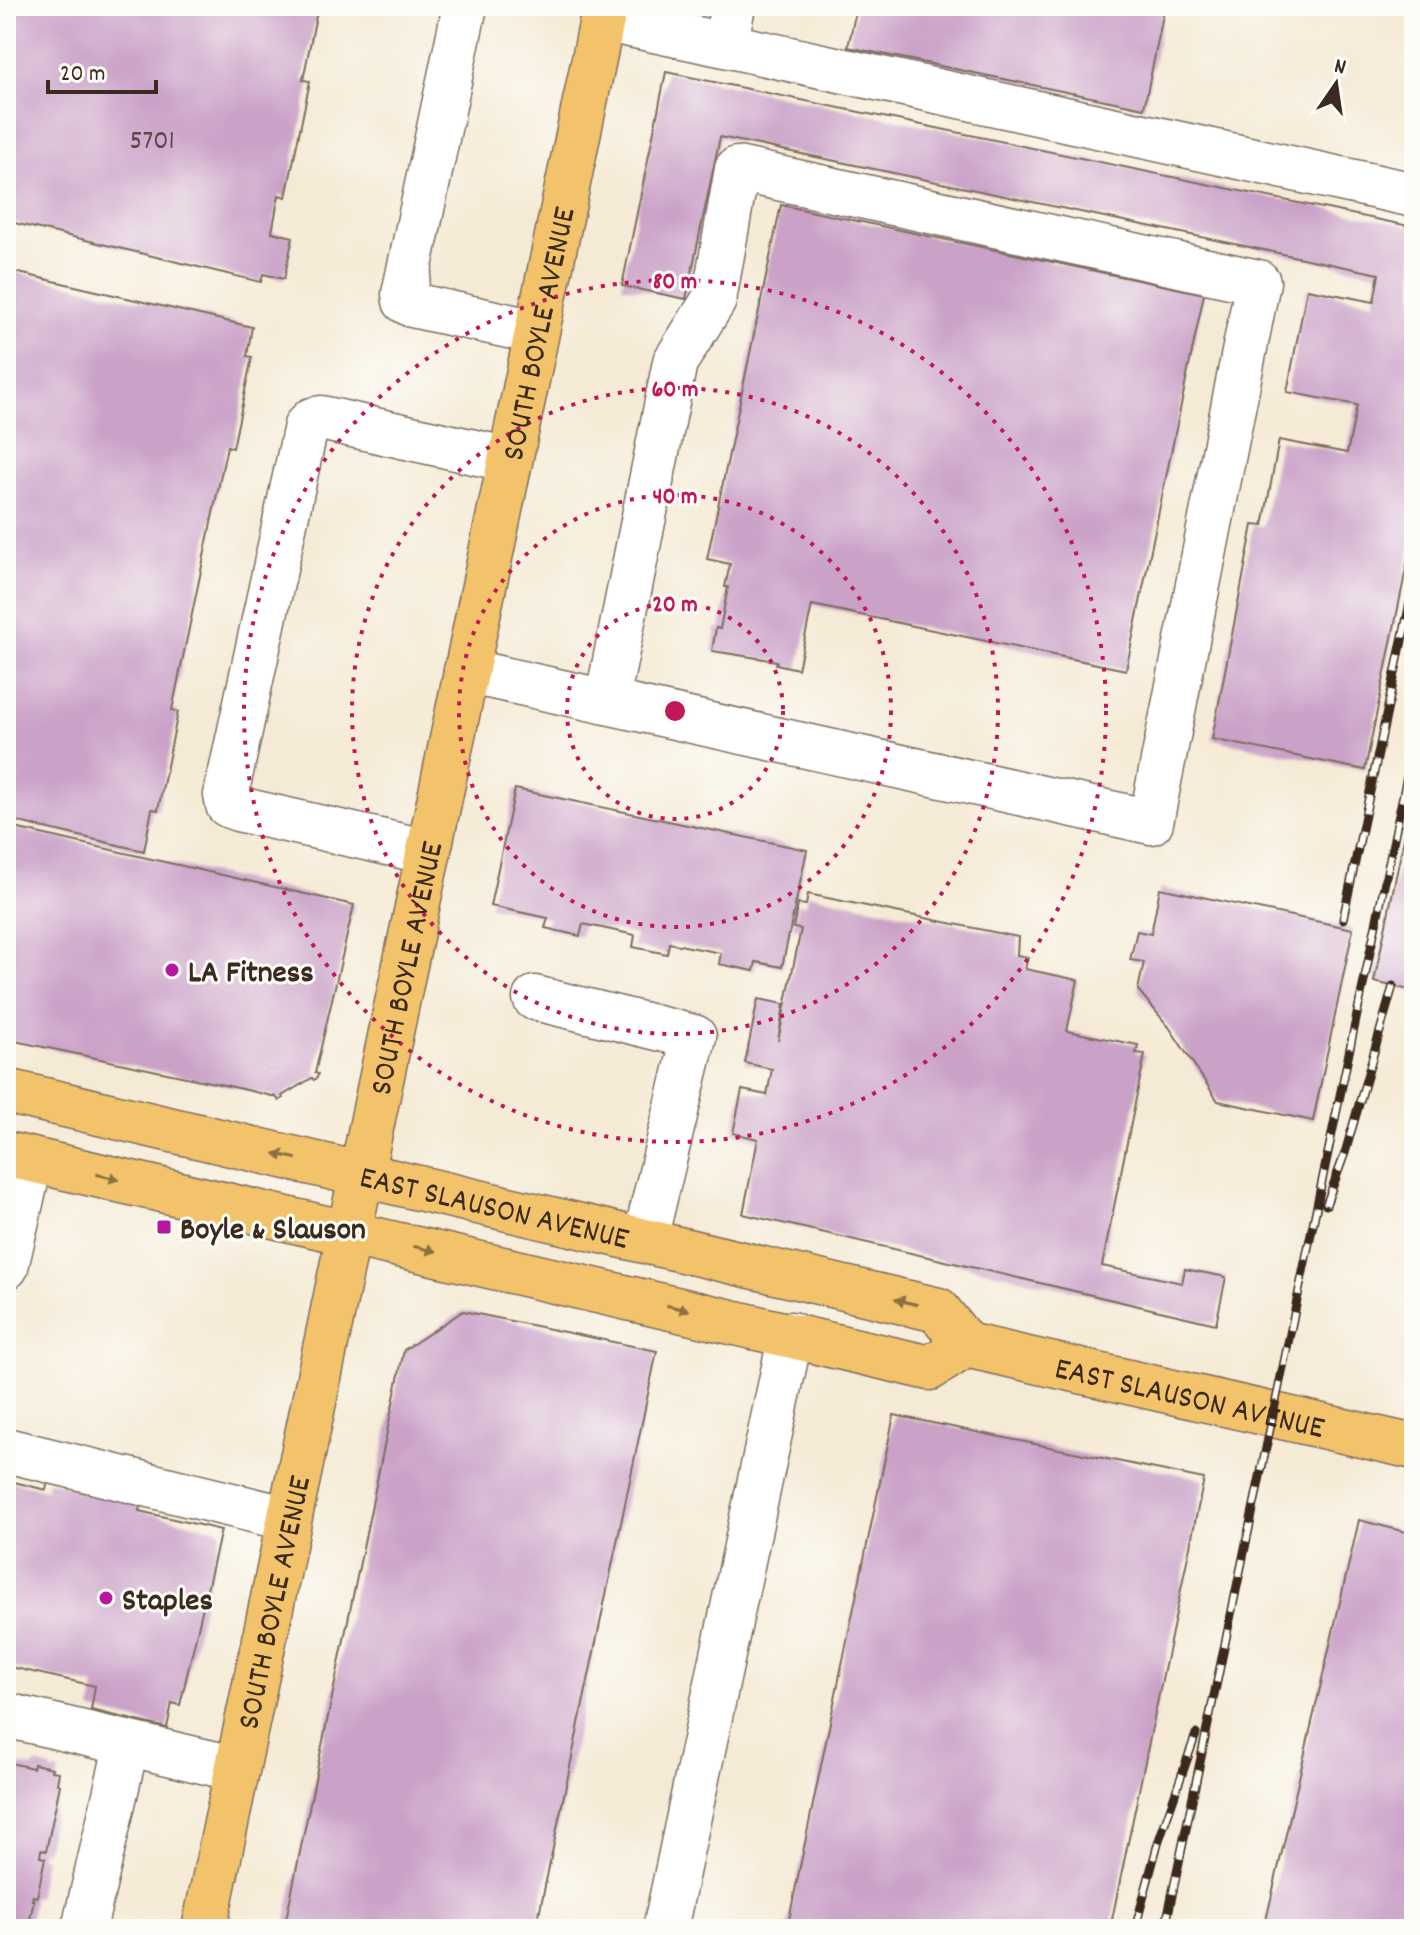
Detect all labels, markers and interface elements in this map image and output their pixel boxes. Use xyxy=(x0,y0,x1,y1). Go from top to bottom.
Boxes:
scale bar xyxy=(48,44,156,94)
north arrow xyxy=(1296,44,1376,124)
text: N xyxy=(1331,52,1349,84)
text: 20 m xyxy=(60,58,106,92)
house number: 5701 xyxy=(129,123,175,163)
street label: SOUTH BOYLE AVENUE xyxy=(493,203,591,465)
text: 80 m xyxy=(653,266,697,300)
text: 60 m xyxy=(652,374,698,408)
text: 40 m xyxy=(652,481,698,515)
text: 20 m xyxy=(652,589,698,623)
centre of rings xyxy=(661,697,689,725)
street label: SOUTH BOYLE AVENUE xyxy=(361,837,458,1100)
place label: LA Fitness xyxy=(188,952,314,998)
marker: LA Fitness xyxy=(163,961,181,979)
one-way arrow xyxy=(272,1149,297,1162)
street label: EAST SLAUSON AVENUE xyxy=(354,1157,633,1265)
one-way arrow xyxy=(95,1171,120,1184)
place label: Boyle & Slauson xyxy=(180,1209,366,1255)
marker: Boyle & Slauson xyxy=(155,1218,173,1236)
one-way arrow xyxy=(412,1243,437,1256)
one-way arrow xyxy=(894,1295,919,1308)
one-way arrow xyxy=(666,1302,691,1314)
street label: EAST SLAUSON AVENUE xyxy=(1050,1348,1329,1454)
street label: SOUTH BOYLE AVENUE xyxy=(228,1472,326,1734)
place label: Staples xyxy=(122,1580,213,1626)
marker: Staples xyxy=(97,1589,115,1607)

